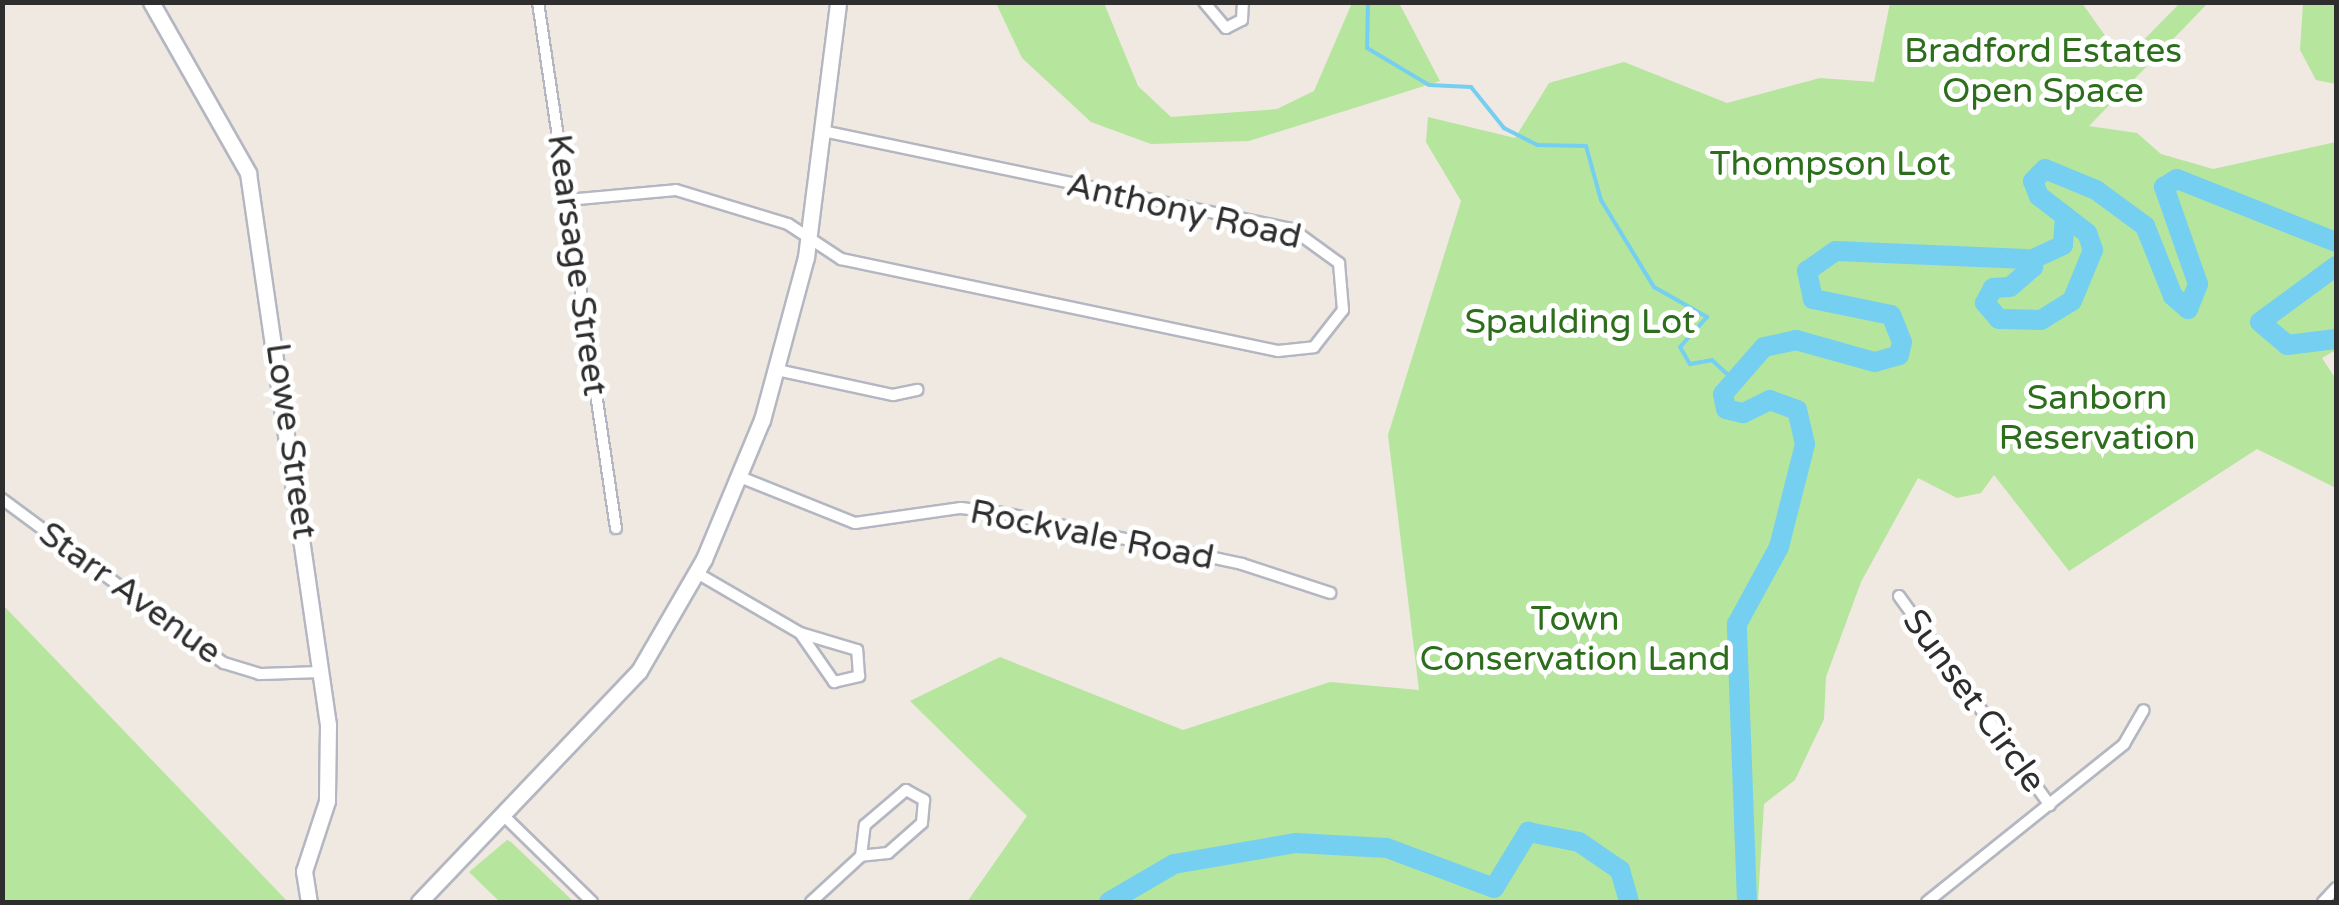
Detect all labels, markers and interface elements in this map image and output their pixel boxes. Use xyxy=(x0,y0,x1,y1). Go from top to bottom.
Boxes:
park label: Bradford Estates Open Space xyxy=(1904,30,2182,112)
street label: Kearsage Street xyxy=(538,131,616,399)
park label: Thompson Lot xyxy=(1709,143,1951,185)
street label: Anthony Road xyxy=(1063,164,1305,258)
park label: Spaulding Lot xyxy=(1465,301,1695,343)
street label: Lowe Street xyxy=(256,340,326,542)
park label: Sanborn Reservation xyxy=(1998,377,2196,459)
street label: Rockvale Road xyxy=(967,491,1217,579)
street label: Starr Avenue xyxy=(31,513,229,673)
park label: Town Conservation Land xyxy=(1420,598,1730,680)
street label: Sunset Circle xyxy=(1894,601,2054,801)

